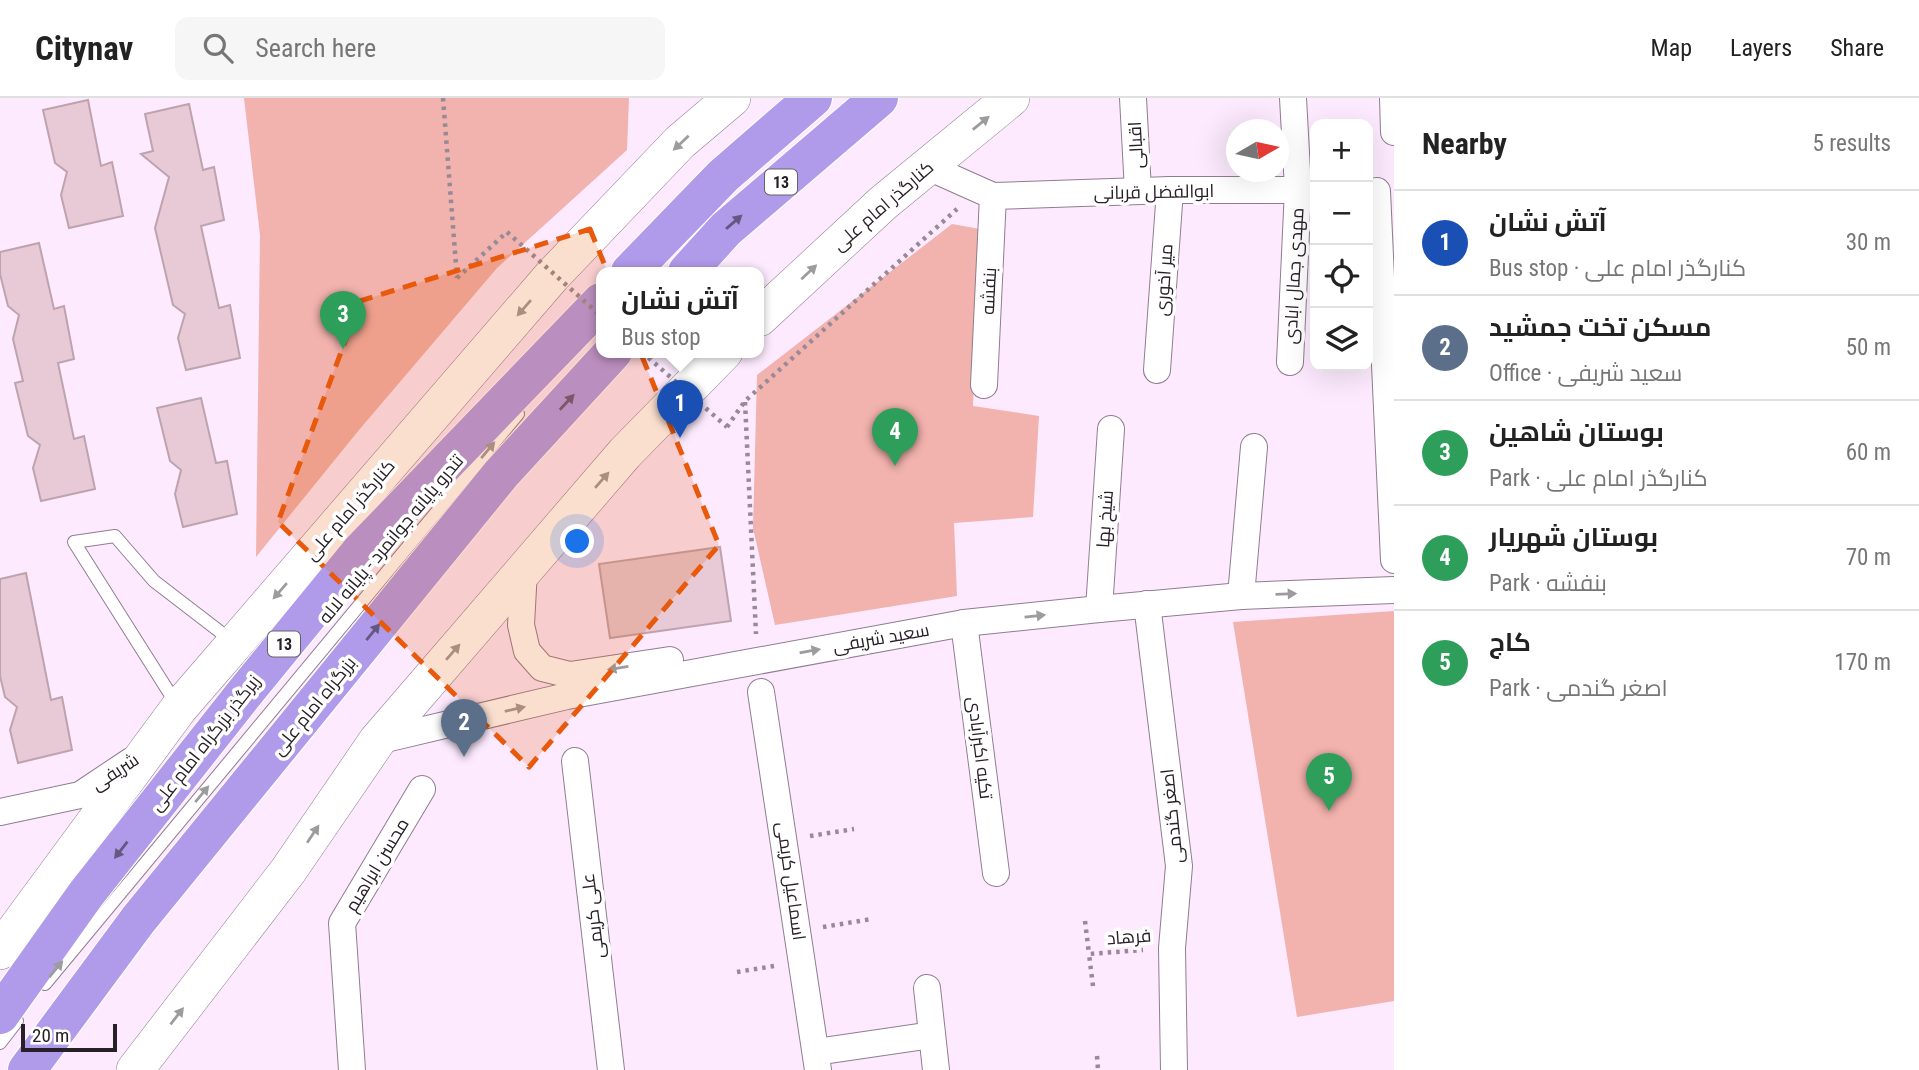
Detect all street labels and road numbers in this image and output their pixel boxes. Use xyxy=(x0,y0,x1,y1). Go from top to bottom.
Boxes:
street label: اقبالی xyxy=(1124,121,1148,169)
street label: کنارگذر امام علی xyxy=(828,156,939,257)
road number: 13 xyxy=(765,170,797,194)
street label: ابوالفضل قربانی xyxy=(1094,180,1214,204)
street label: مهدی جمال ابادی xyxy=(1279,207,1309,345)
street label: میر آخوری xyxy=(1150,243,1178,317)
street label: بنفشه xyxy=(977,267,1000,315)
street label: تندرو پایانه جوانمرد - پایانه لاله xyxy=(314,450,469,628)
street label: کنارگذر امام علی xyxy=(300,455,401,566)
street label: شیخ بها xyxy=(1092,489,1119,549)
street label: سعید شریفی xyxy=(831,619,931,657)
road number: 13 xyxy=(268,632,300,656)
street label: بزرگراه امام علی xyxy=(267,652,361,761)
street label: زیرگذر بزرگراه امام علی xyxy=(145,671,266,816)
street label: تکیه اکبرآبادی xyxy=(963,696,997,801)
street label: شریفی xyxy=(87,749,143,795)
street label: اصغر گندمی xyxy=(1156,768,1188,864)
street label: محسن ابراهیم xyxy=(340,814,414,916)
street label: اسماعیل کریمی xyxy=(772,820,810,942)
street label: علی کریمی xyxy=(577,872,609,960)
street label: فرهاد xyxy=(1106,924,1152,950)

